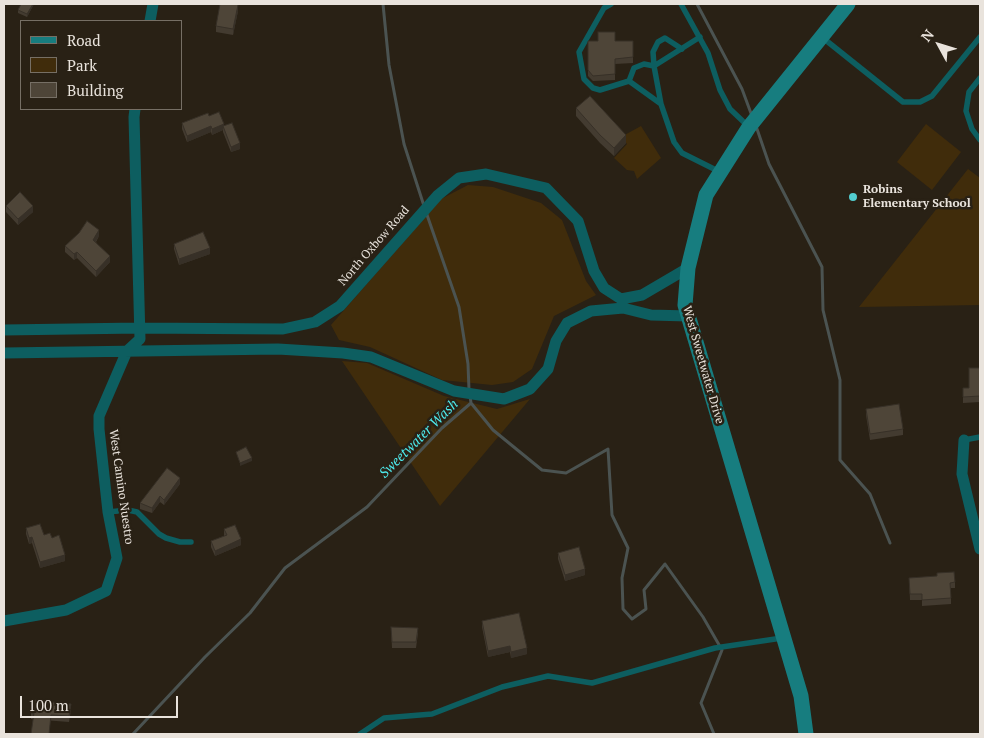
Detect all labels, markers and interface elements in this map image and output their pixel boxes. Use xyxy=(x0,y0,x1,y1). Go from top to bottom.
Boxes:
legend xyxy=(20,20,182,110)
north arrow xyxy=(914,20,964,70)
text: N xyxy=(916,25,938,45)
text: Road xyxy=(67,30,100,50)
text: Park xyxy=(67,55,97,75)
text: Building xyxy=(67,80,124,100)
place label: Robins Elementary School xyxy=(863,183,971,211)
marker: Robins Elementary School xyxy=(847,191,859,203)
street label: North Oxbow Road xyxy=(336,203,412,289)
street label: West Sweetwater Drive xyxy=(679,304,727,426)
water label: Sweetwater Wash xyxy=(376,396,462,482)
street label: West Camino Nuestro xyxy=(106,429,136,545)
scale bar xyxy=(22,686,180,718)
text: 100 m xyxy=(28,695,69,715)

